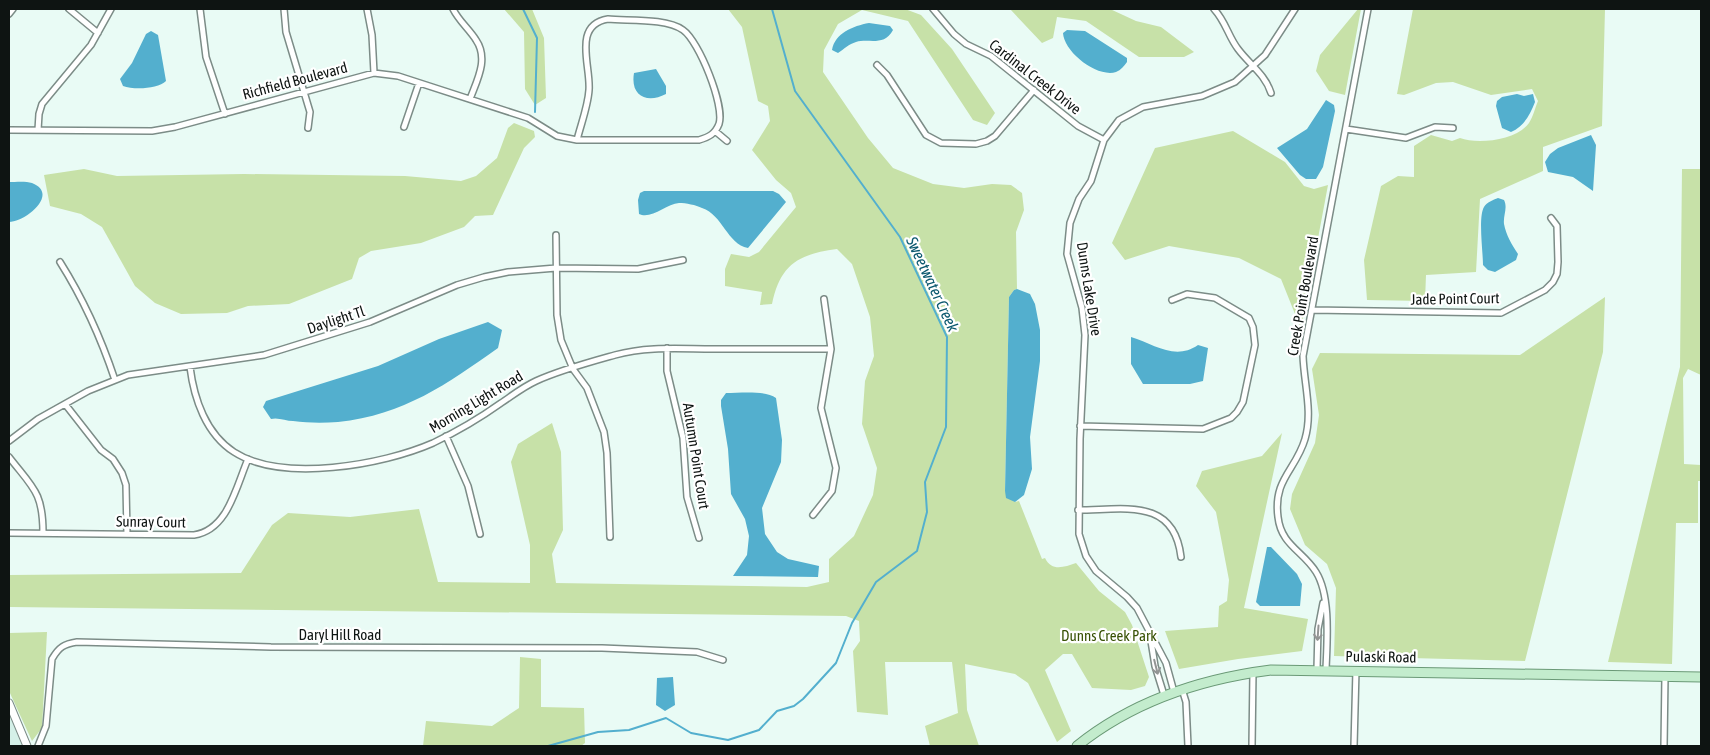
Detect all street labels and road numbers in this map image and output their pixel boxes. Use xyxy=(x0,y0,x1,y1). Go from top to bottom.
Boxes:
street label: Cardinal Creek Drive xyxy=(986,36,1085,118)
street label: Richfield Boulevard xyxy=(241,58,349,103)
street label: Creek Point Boulevard xyxy=(1284,235,1321,357)
street label: Dunns Lake Drive xyxy=(1074,241,1105,337)
street label: Jade Point Court xyxy=(1410,289,1500,308)
street label: Daylight Tl xyxy=(305,302,367,337)
street label: Morning Light Road xyxy=(426,367,526,436)
street label: Autumn Point Court xyxy=(680,402,713,510)
street label: Sunray Court xyxy=(116,512,186,531)
street label: Daryl Hill Road xyxy=(299,626,381,643)
street label: Pulaski Road xyxy=(1345,647,1417,666)

